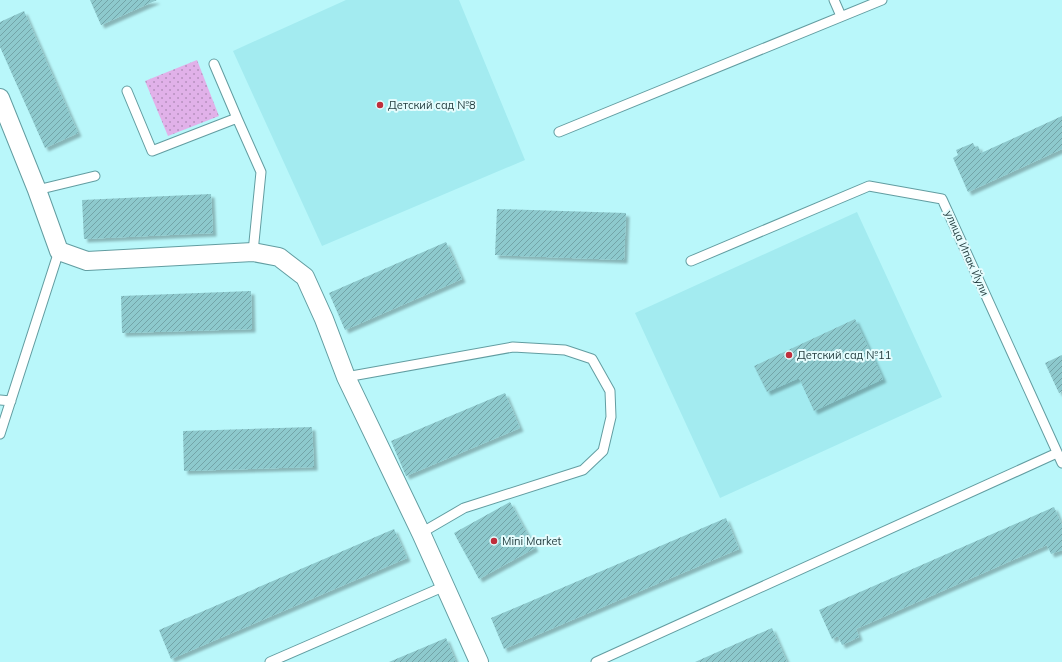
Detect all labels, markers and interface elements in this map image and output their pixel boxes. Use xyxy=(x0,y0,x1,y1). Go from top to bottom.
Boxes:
place label: Детский сад №8 xyxy=(388,98,476,112)
marker: Детский сад №8 xyxy=(375,100,385,110)
street label: улица Ипак Йули xyxy=(942,208,992,298)
place label: Детский сад №11 xyxy=(797,348,891,362)
marker: Детский сад №11 xyxy=(784,350,794,360)
place label: Mini Market xyxy=(502,534,562,548)
marker: Mini Market xyxy=(489,536,499,546)

